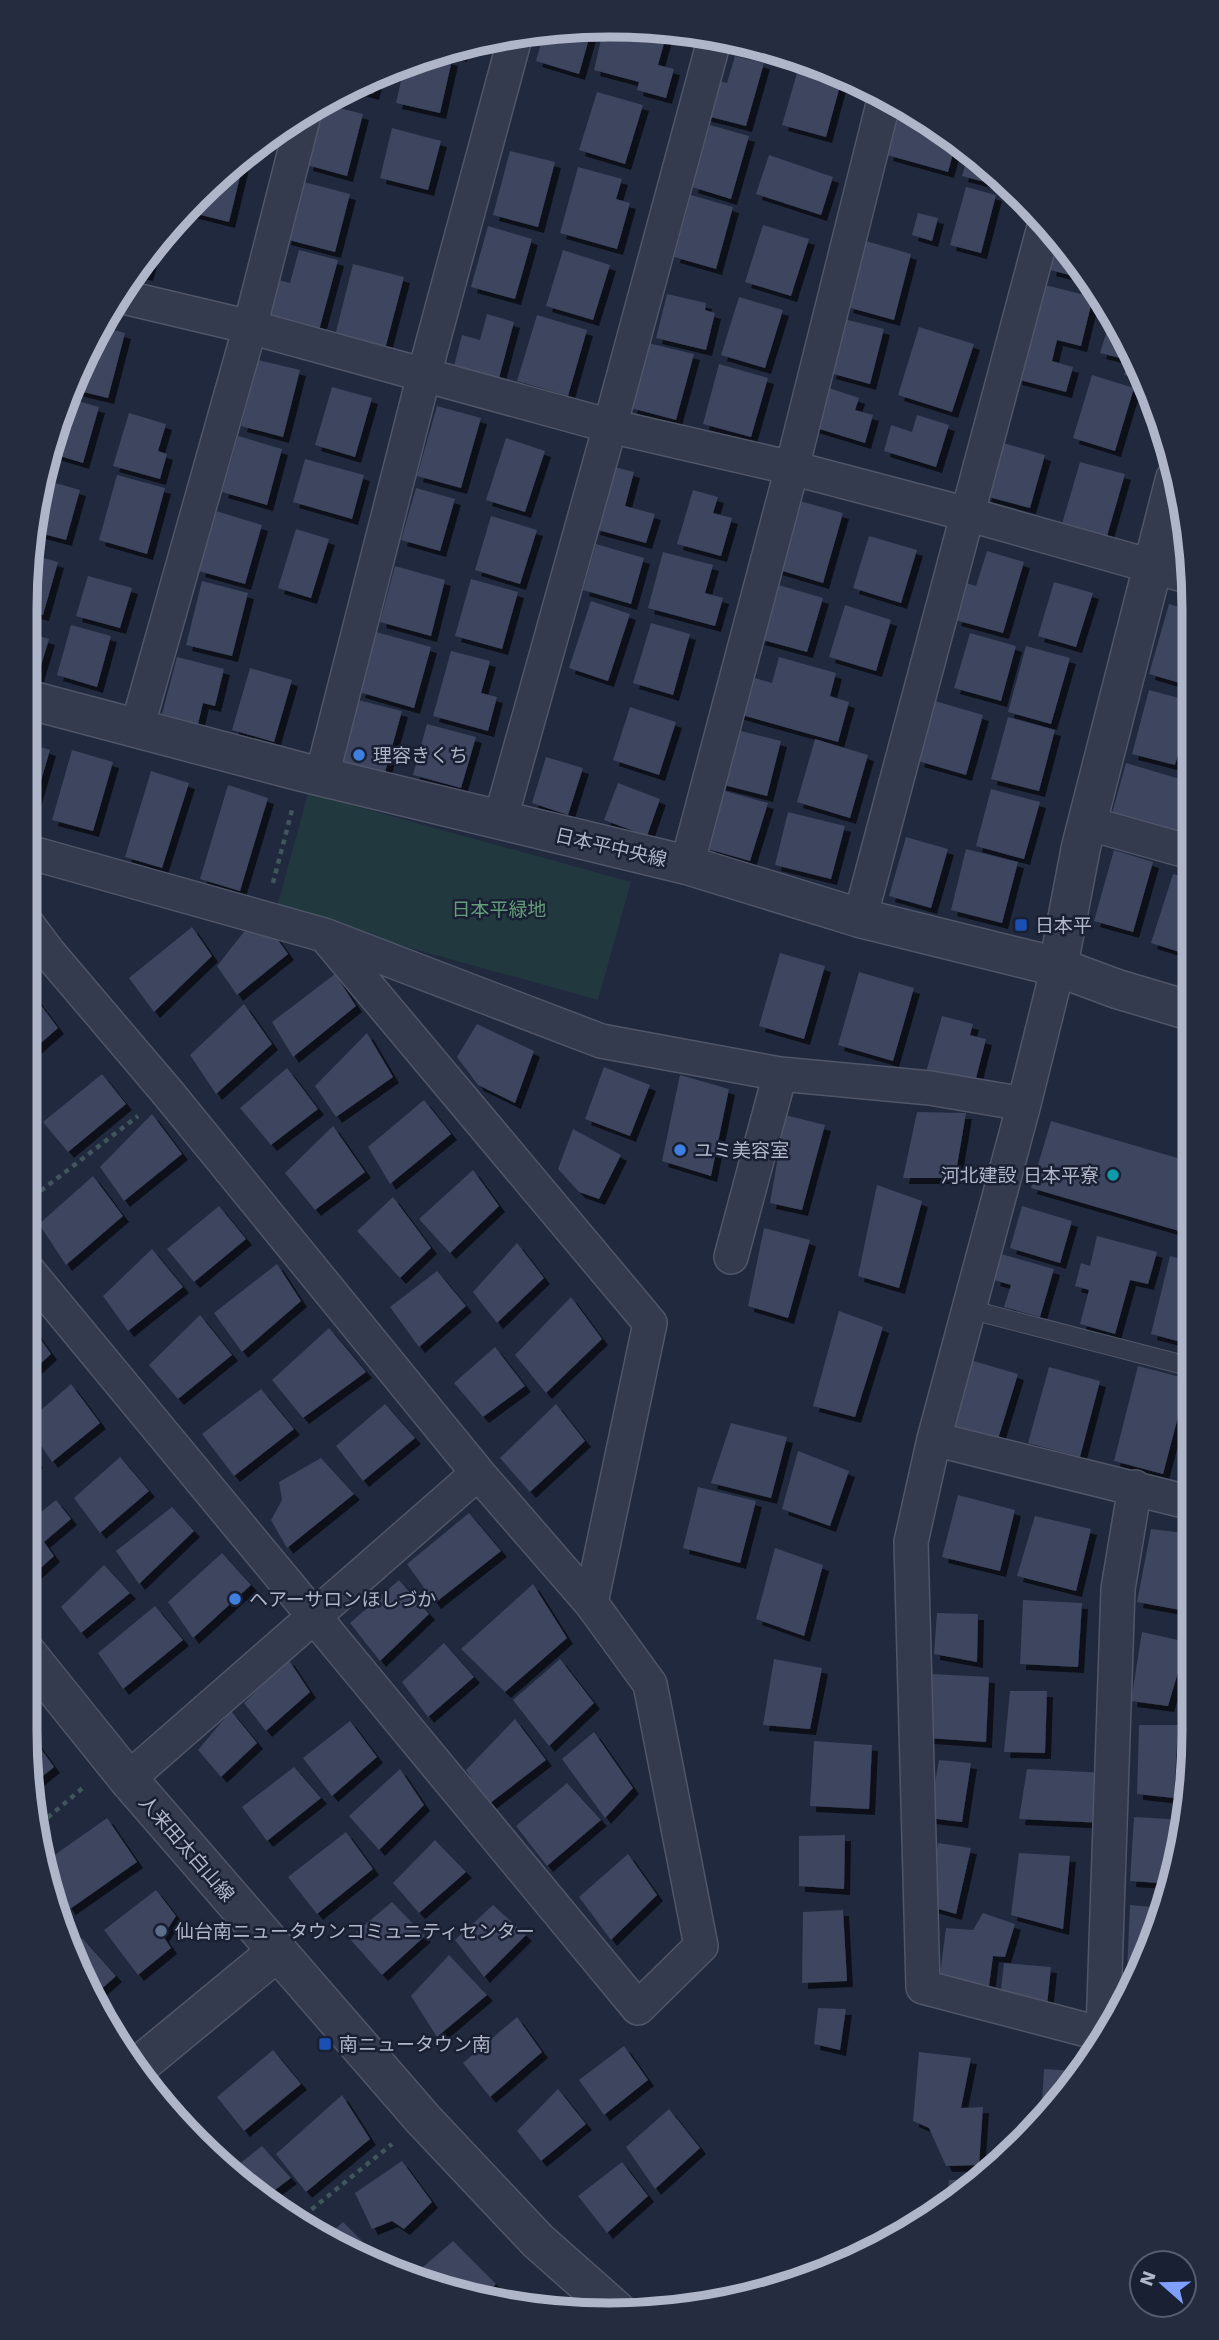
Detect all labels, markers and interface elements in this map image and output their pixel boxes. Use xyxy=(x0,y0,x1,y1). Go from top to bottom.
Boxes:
place label: 理容きくち xyxy=(373,744,468,767)
marker: 理容きくち xyxy=(351,747,367,763)
street label: 日本平中央線 xyxy=(553,823,669,872)
park label: 日本平緑地 xyxy=(451,898,547,921)
place label: 日本平 xyxy=(1035,914,1092,937)
marker: 日本平 xyxy=(1013,917,1029,933)
place label: ユミ美容室 xyxy=(694,1139,789,1162)
marker: ユミ美容室 xyxy=(672,1142,688,1158)
place label: 河北建設 日本平寮 xyxy=(941,1164,1099,1187)
marker: 河北建設 日本平寮 xyxy=(1105,1167,1121,1183)
place label: ヘアーサロンほしづか xyxy=(249,1588,436,1611)
marker: ヘアーサロンほしづか xyxy=(227,1591,243,1607)
street label: 人来田太白山線 xyxy=(134,1791,239,1906)
place label: 仙台南ニュータウンコミュニティセンター xyxy=(175,1920,535,1943)
marker: 仙台南ニュータウンコミュニティセンター xyxy=(153,1923,169,1939)
place label: 南ニュータウン南 xyxy=(339,2033,491,2056)
marker: 南ニュータウン南 xyxy=(317,2036,333,2052)
north arrow xyxy=(1128,2249,1198,2319)
text: N xyxy=(1134,2268,1161,2289)

